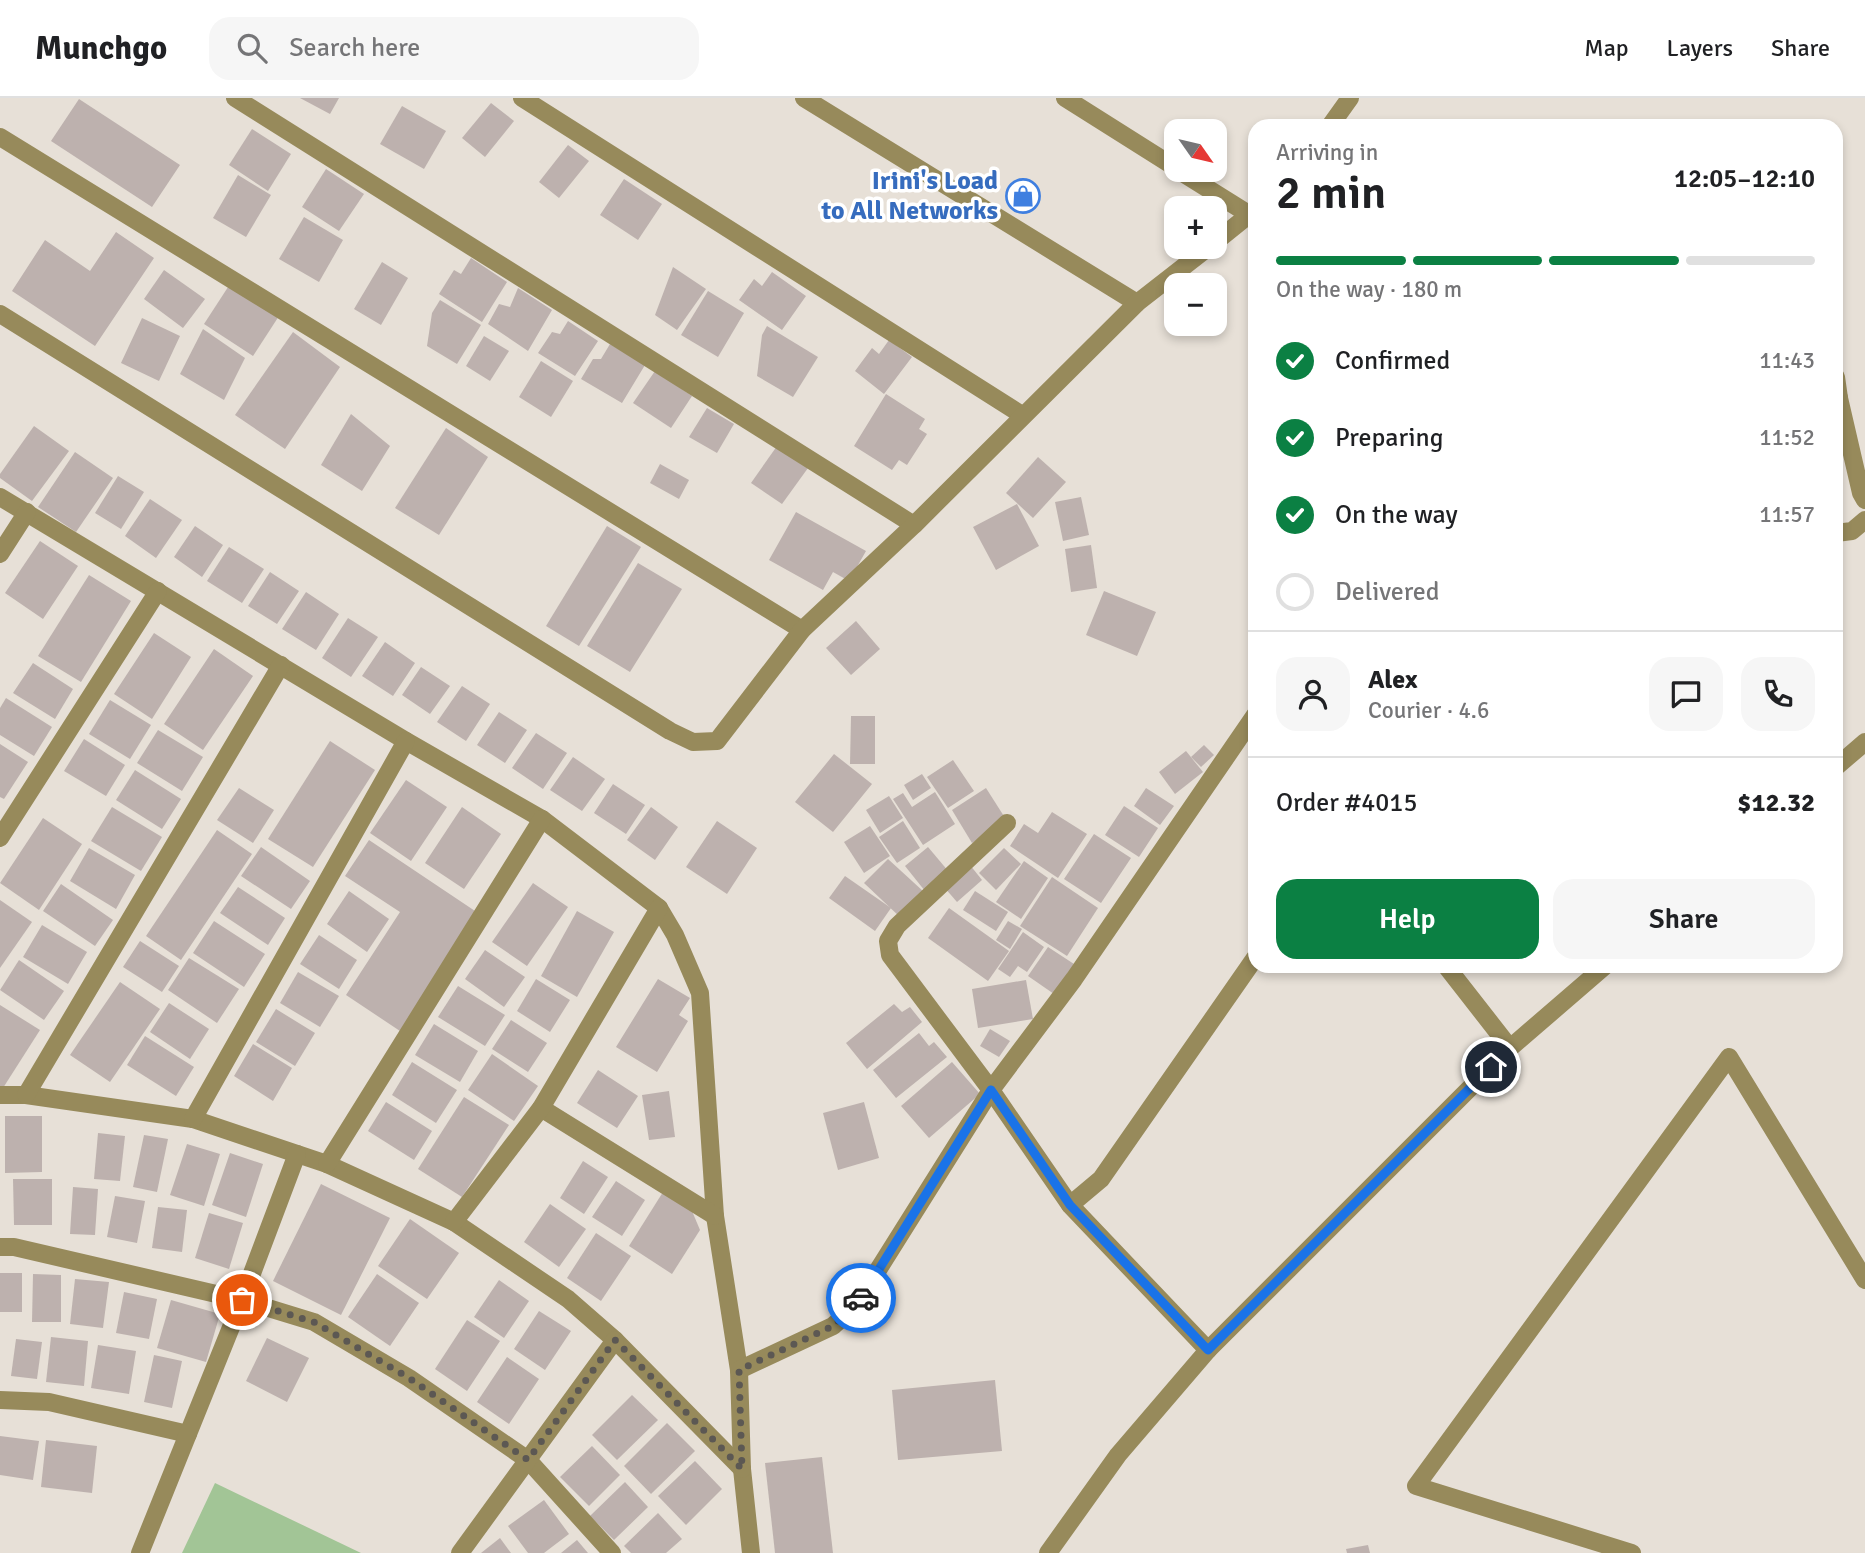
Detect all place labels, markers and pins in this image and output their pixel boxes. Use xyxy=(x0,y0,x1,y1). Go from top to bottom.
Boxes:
place label: Irini's Load to All Networks xyxy=(820,165,998,227)
shop icon: Irini's Load to All Networks xyxy=(1004,177,1042,215)
pin xyxy=(1461,1037,1521,1097)
pin xyxy=(212,1270,272,1330)

